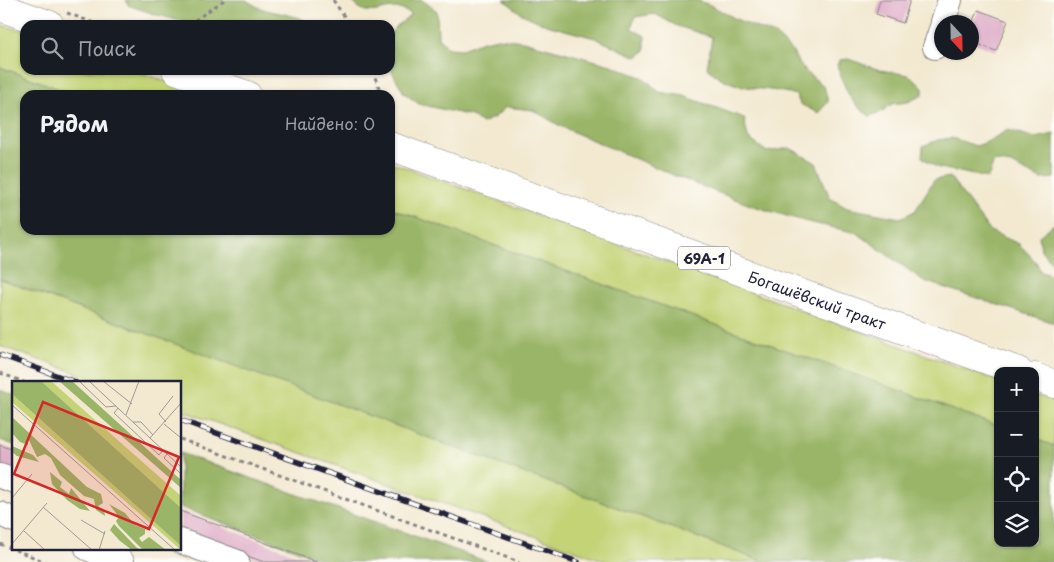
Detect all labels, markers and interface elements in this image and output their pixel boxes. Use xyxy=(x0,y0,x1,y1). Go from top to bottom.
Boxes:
north arrow xyxy=(934,15,979,60)
search box xyxy=(20,20,395,75)
icon: search xyxy=(38,34,66,62)
text: Поиск xyxy=(78,34,136,62)
text: Рядом xyxy=(40,107,108,139)
text: Найдено: 0 xyxy=(285,111,375,135)
road number: 69А-1 xyxy=(678,247,730,270)
street label: Богашёвский тракт xyxy=(745,264,890,335)
map controls xyxy=(994,367,1039,547)
button: + xyxy=(994,367,1039,412)
inset map xyxy=(12,381,181,550)
button: − xyxy=(994,412,1039,457)
button: locate xyxy=(994,457,1039,502)
button: layers xyxy=(994,502,1039,547)

